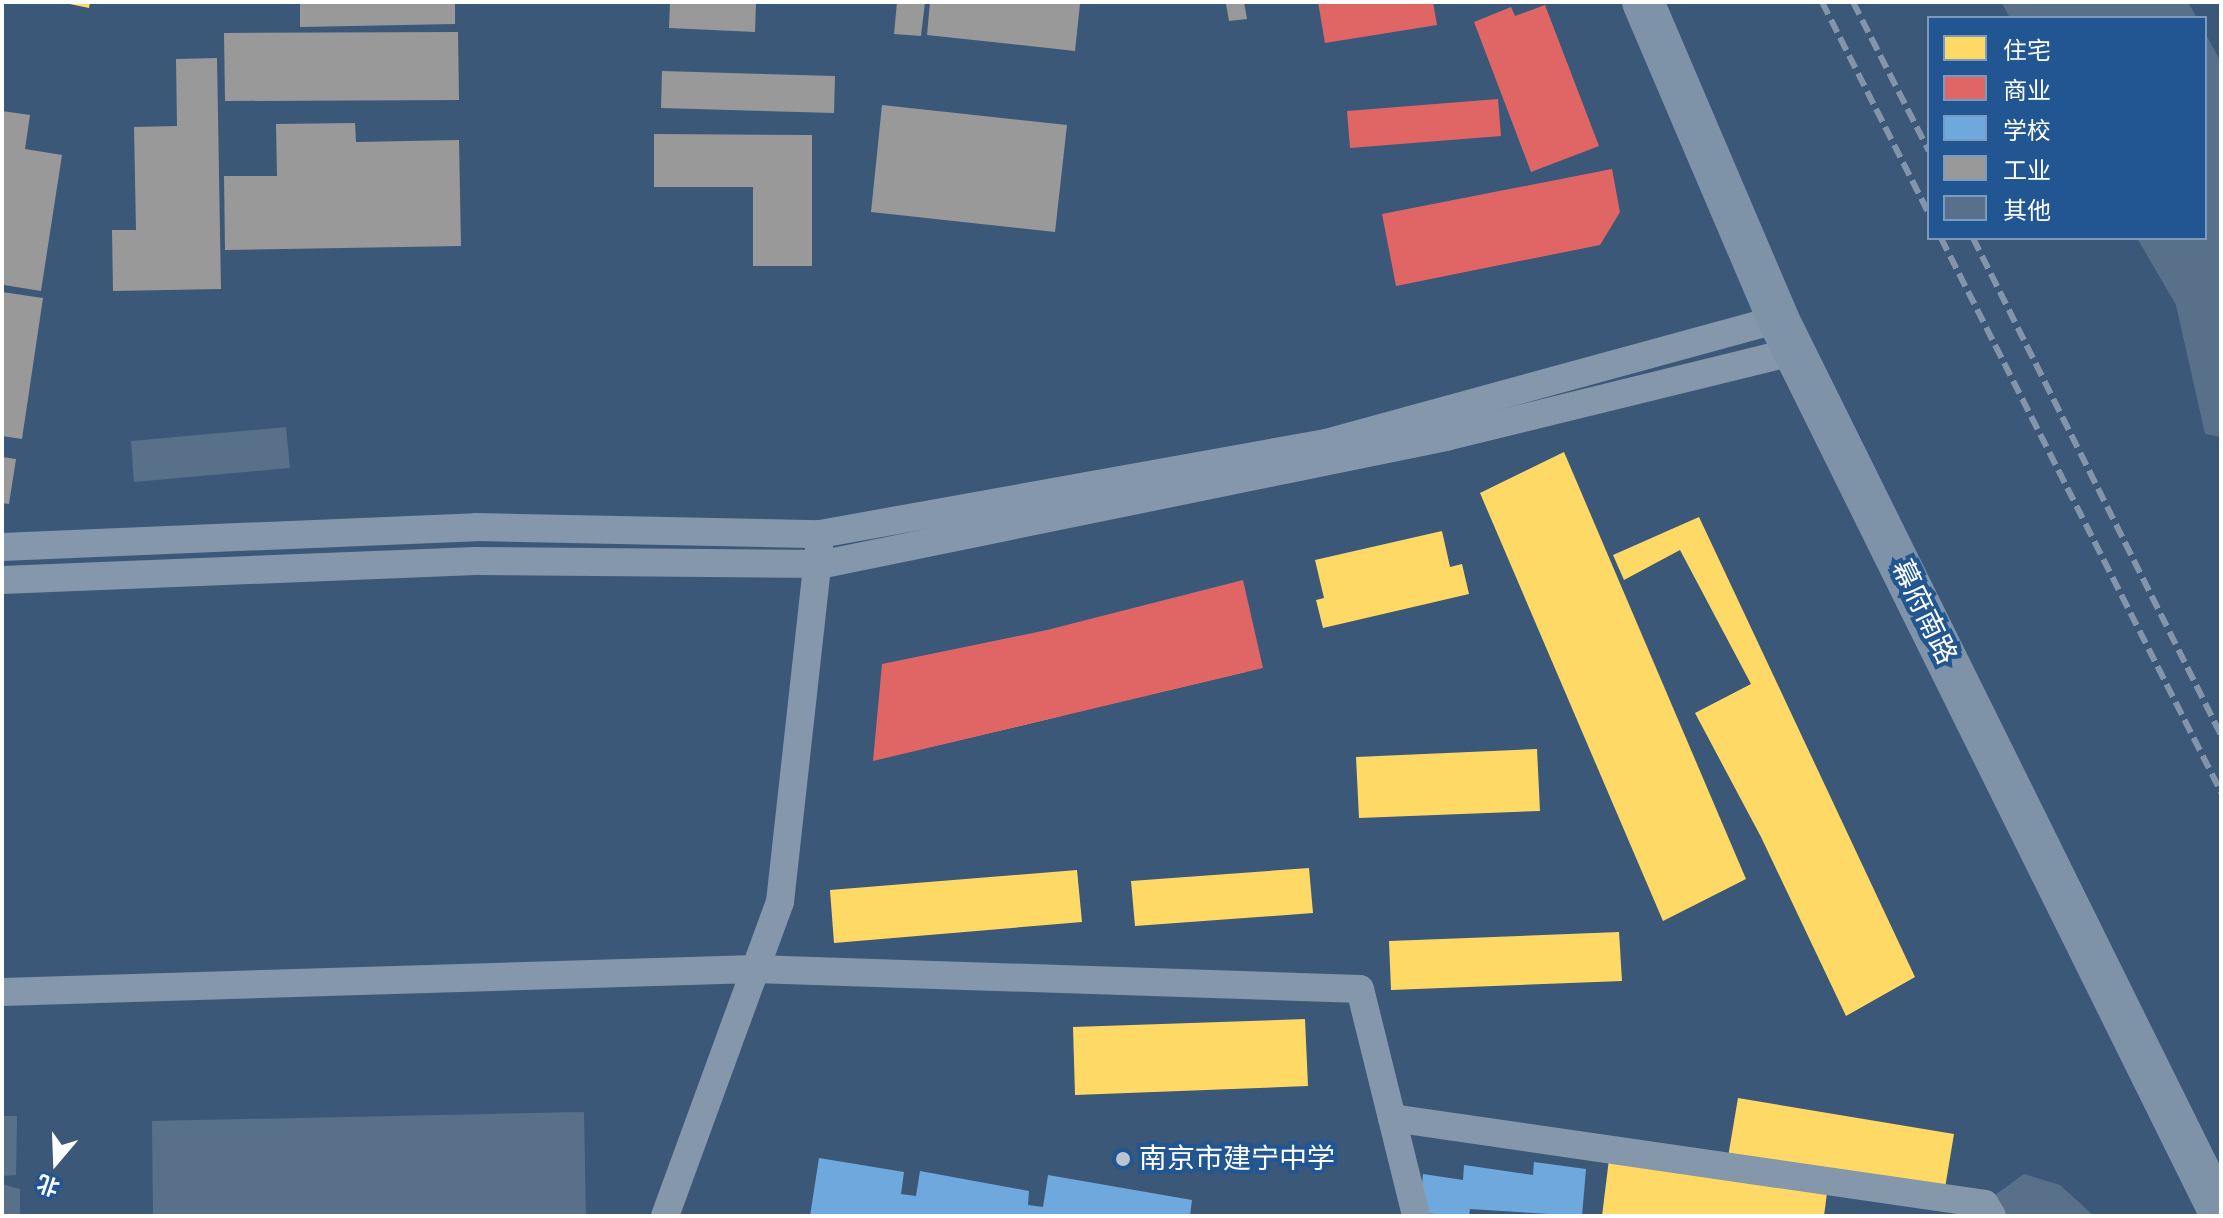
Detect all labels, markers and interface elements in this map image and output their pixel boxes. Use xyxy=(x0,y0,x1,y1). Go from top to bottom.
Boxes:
legend xyxy=(1927,16,2207,240)
text: 住宅 xyxy=(2003,37,2051,65)
text: 商业 xyxy=(2003,77,2051,105)
text: 学校 xyxy=(2003,117,2051,145)
text: 工业 xyxy=(2003,157,2051,185)
text: 其他 xyxy=(2003,197,2051,225)
street label: 幕府南路 xyxy=(1884,554,1964,670)
north arrow xyxy=(16,1122,96,1202)
place label: 南京市建宁中学 xyxy=(1139,1142,1335,1176)
marker: 南京市建宁中学 xyxy=(1114,1150,1132,1168)
text: 北 xyxy=(33,1169,63,1202)

